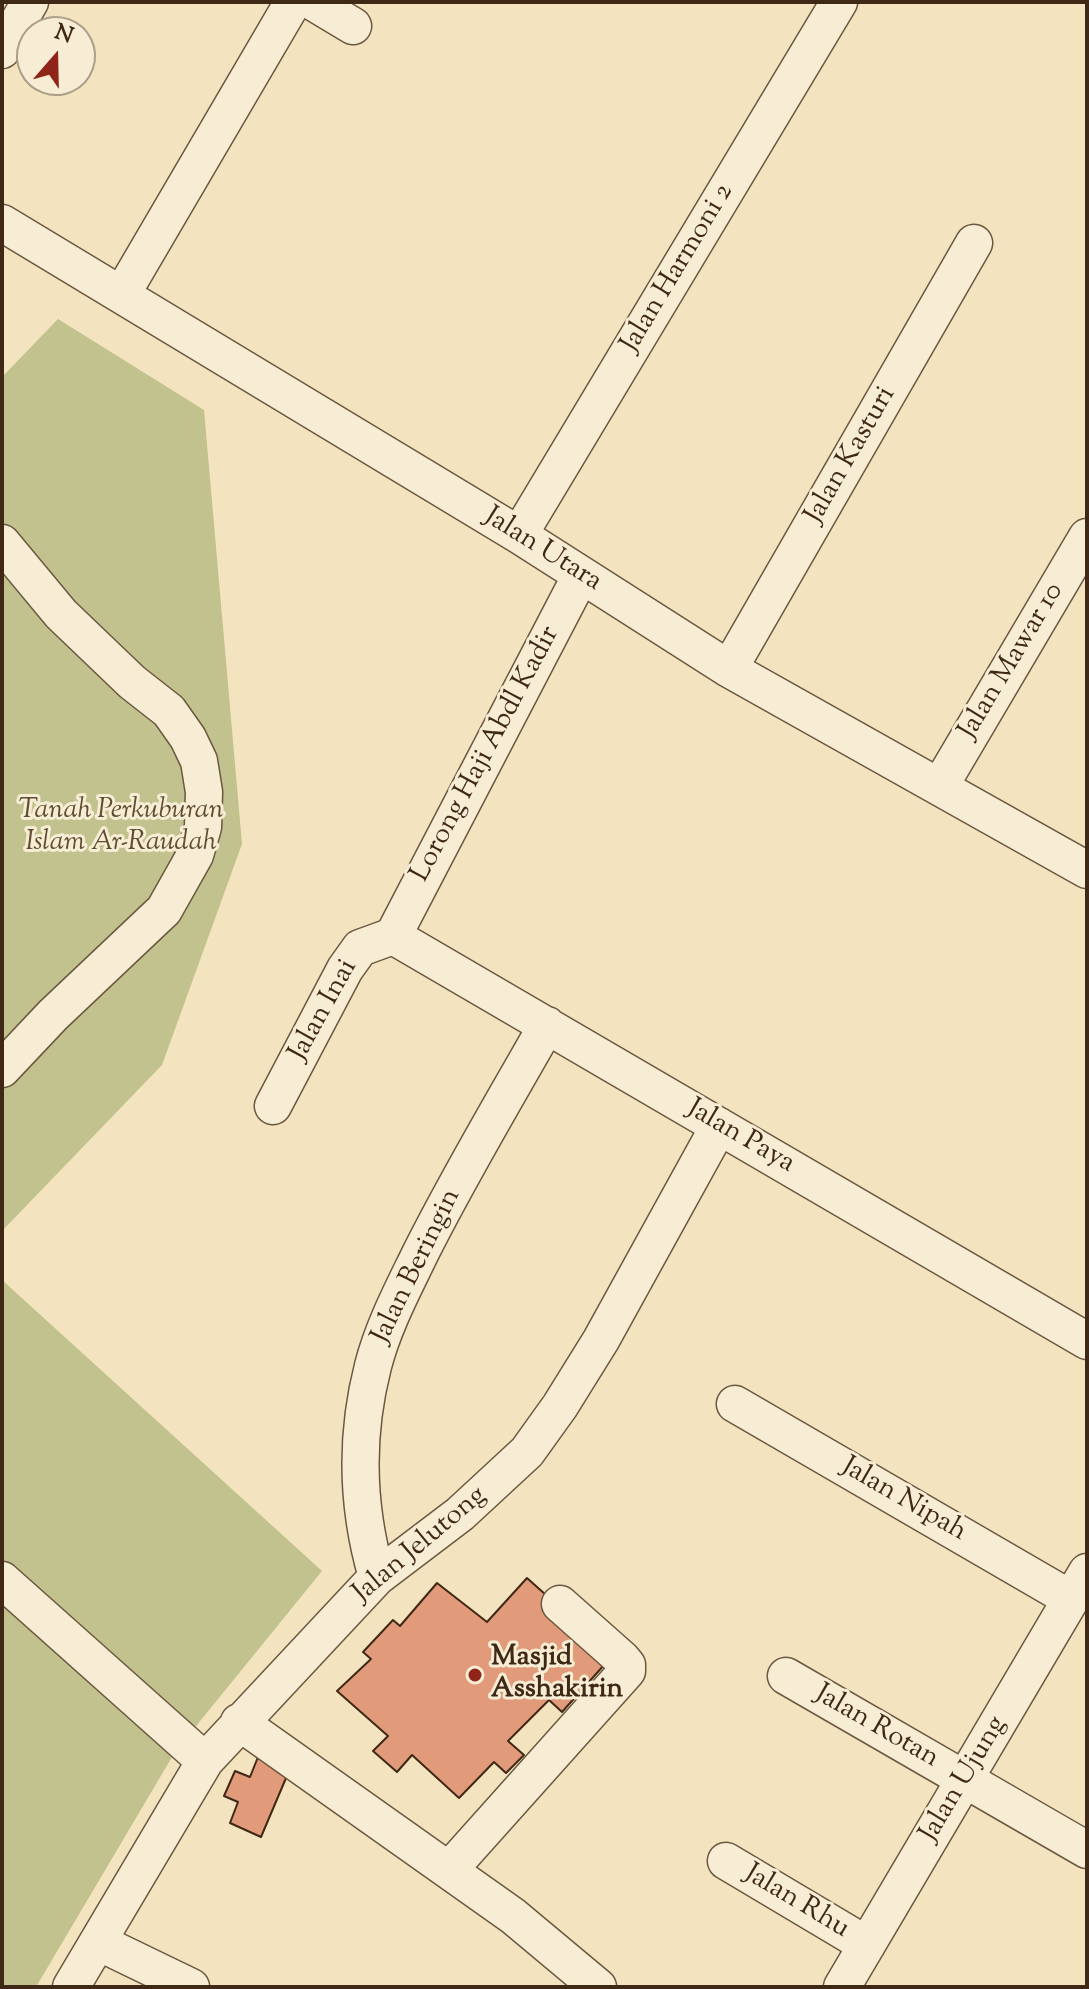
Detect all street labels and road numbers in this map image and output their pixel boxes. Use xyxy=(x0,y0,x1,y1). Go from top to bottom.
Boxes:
street label: Jalan Harmoni 2 xyxy=(615,178,743,360)
street label: Jalan Kasturi xyxy=(799,382,905,530)
street label: Jalan Utara xyxy=(477,502,607,600)
street label: Jalan Mawar 10 xyxy=(953,578,1073,746)
street label: Lorong Haji Abdl Kadir xyxy=(405,621,569,889)
street label: Jalan Inai xyxy=(283,954,367,1068)
street label: Jalan Paya xyxy=(680,1094,800,1182)
street label: Jalan Beringin xyxy=(366,1184,470,1350)
street label: Jalan Nipah xyxy=(834,1452,972,1550)
street label: Jalan Jelutong xyxy=(347,1480,495,1612)
street label: Jalan Rotan xyxy=(808,1679,944,1777)
street label: Jalan Ujung xyxy=(914,1711,1016,1849)
street label: Jalan Rhu xyxy=(737,1859,855,1947)

